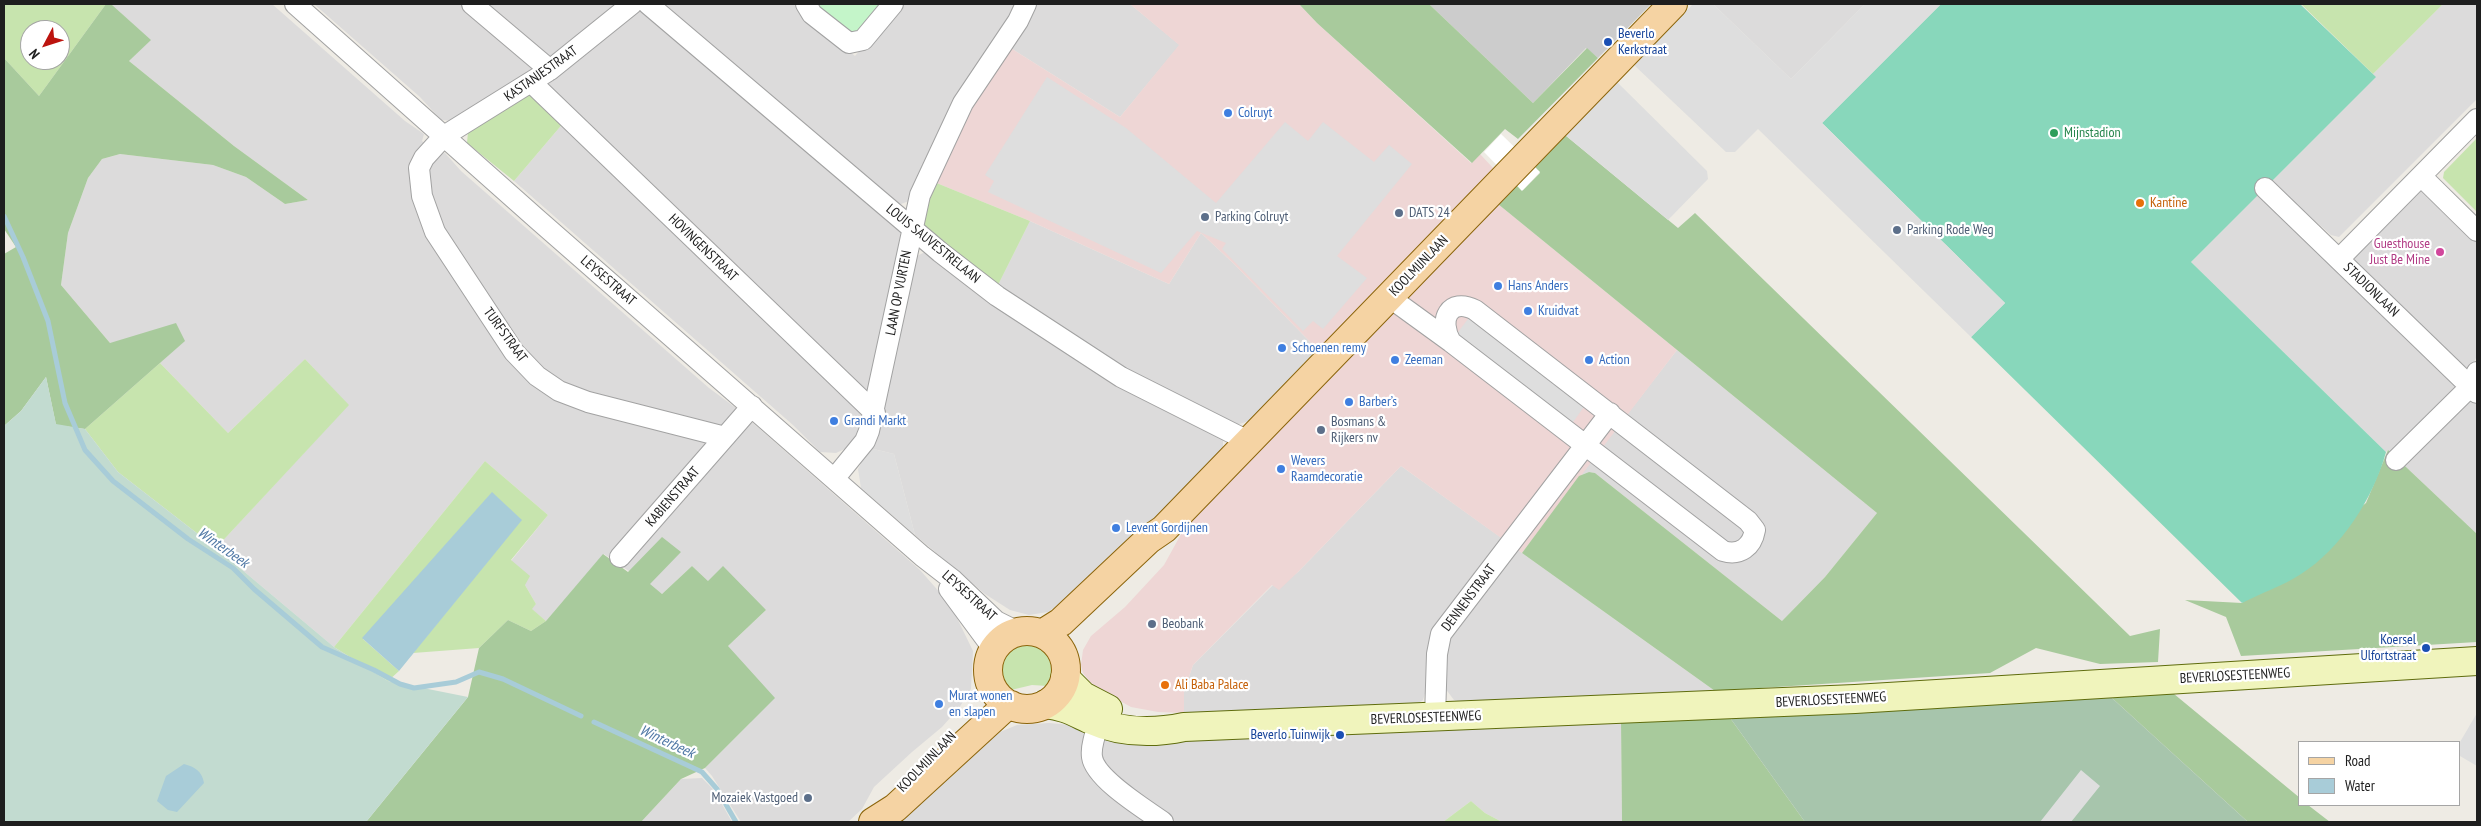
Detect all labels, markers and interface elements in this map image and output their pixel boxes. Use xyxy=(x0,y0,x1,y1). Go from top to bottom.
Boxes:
north arrow xyxy=(20,20,70,70)
place label: Beverlo Kerkstraat xyxy=(1618,26,1667,58)
marker: Beverlo Kerkstraat xyxy=(1602,36,1614,48)
street label: KASTANJESTRAAT xyxy=(501,43,581,105)
text: N xyxy=(25,45,44,63)
place label: Colruyt xyxy=(1238,105,1272,121)
marker: Colruyt xyxy=(1222,107,1234,119)
place label: Mijnstadion xyxy=(2064,125,2121,141)
marker: Mijnstadion xyxy=(2048,127,2060,139)
place label: Kantine xyxy=(2150,195,2187,211)
marker: Kantine xyxy=(2134,197,2146,209)
street label: LOUIS SAUVESTRELAAN xyxy=(883,201,983,287)
place label: DATS 24 xyxy=(1409,205,1450,221)
marker: DATS 24 xyxy=(1393,207,1405,219)
place label: Parking Colruyt xyxy=(1215,209,1288,225)
street label: HOVINGENSTRAAT xyxy=(665,211,741,285)
marker: Parking Colruyt xyxy=(1199,211,1211,223)
place label: Parking Rode Weg xyxy=(1907,222,1994,238)
marker: Parking Rode Weg xyxy=(1891,224,1903,236)
street label: KOOLMIJNLAAN xyxy=(1386,232,1452,300)
place label: Guesthouse Just Be Mine xyxy=(2370,236,2430,268)
marker: Guesthouse Just Be Mine xyxy=(2434,246,2446,258)
street label: LAAN OP VURTEN xyxy=(883,249,915,337)
street label: LEYSESTRAAT xyxy=(577,252,639,310)
street label: STADIONLAAN xyxy=(2340,259,2402,321)
place label: Hans Anders xyxy=(1508,278,1568,294)
marker: Hans Anders xyxy=(1492,280,1504,292)
place label: Kruidvat xyxy=(1538,303,1579,319)
street label: TURFSTRAAT xyxy=(480,304,530,366)
marker: Kruidvat xyxy=(1522,305,1534,317)
place label: Schoenen remy xyxy=(1292,340,1366,356)
marker: Schoenen remy xyxy=(1276,342,1288,354)
place label: Zeeman xyxy=(1405,352,1443,368)
place label: Action xyxy=(1599,352,1630,368)
marker: Zeeman xyxy=(1389,354,1401,366)
marker: Action xyxy=(1583,354,1595,366)
place label: Barber’s xyxy=(1359,394,1397,410)
marker: Barber’s xyxy=(1343,396,1355,408)
place label: Grandi Markt xyxy=(844,413,906,429)
place label: Bosmans & Rijkers nv xyxy=(1331,414,1386,447)
marker: Grandi Markt xyxy=(828,415,840,427)
marker: Bosmans & Rijkers nv xyxy=(1315,424,1327,436)
place label: Wevers Raamdecoratie xyxy=(1291,453,1363,486)
marker: Wevers Raamdecoratie xyxy=(1275,463,1287,475)
street label: KABIENSTRAAT xyxy=(642,464,704,530)
place label: Levent Gordijnen xyxy=(1126,520,1208,536)
marker: Levent Gordijnen xyxy=(1110,522,1122,534)
water label: Winterbeek xyxy=(194,524,252,572)
street label: DENNENSTRAAT xyxy=(1438,561,1500,635)
street label: LEYSESTRAAT xyxy=(938,567,1000,625)
place label: Beobank xyxy=(1162,616,1204,632)
marker: Beobank xyxy=(1146,618,1158,630)
place label: Koersel Ulfortstraat xyxy=(2360,632,2416,664)
marker: Koersel Ulfortstraat xyxy=(2420,642,2432,654)
street label: BEVERLOSESTEENWEG xyxy=(2179,665,2291,687)
place label: Ali Baba Palace xyxy=(1175,677,1249,693)
marker: Ali Baba Palace xyxy=(1159,679,1171,691)
place label: Murat wonen en slapen xyxy=(949,688,1013,720)
street label: BEVERLOSESTEENWEG xyxy=(1775,689,1887,711)
marker: Murat wonen en slapen xyxy=(933,698,945,710)
street label: BEVERLOSESTEENWEG xyxy=(1370,708,1482,728)
water label: Winterbeek xyxy=(637,721,697,763)
place label: Beverlo Tuinwijk xyxy=(1250,727,1330,743)
street label: KOOLMIJNLAAN xyxy=(894,728,960,796)
marker: Beverlo Tuinwijk xyxy=(1334,729,1346,741)
legend xyxy=(2298,741,2461,806)
text: Road xyxy=(2345,751,2371,770)
text: Water xyxy=(2345,776,2375,795)
place label: Mozaiek Vastgoed xyxy=(711,790,798,806)
marker: Mozaiek Vastgoed xyxy=(802,792,814,804)

